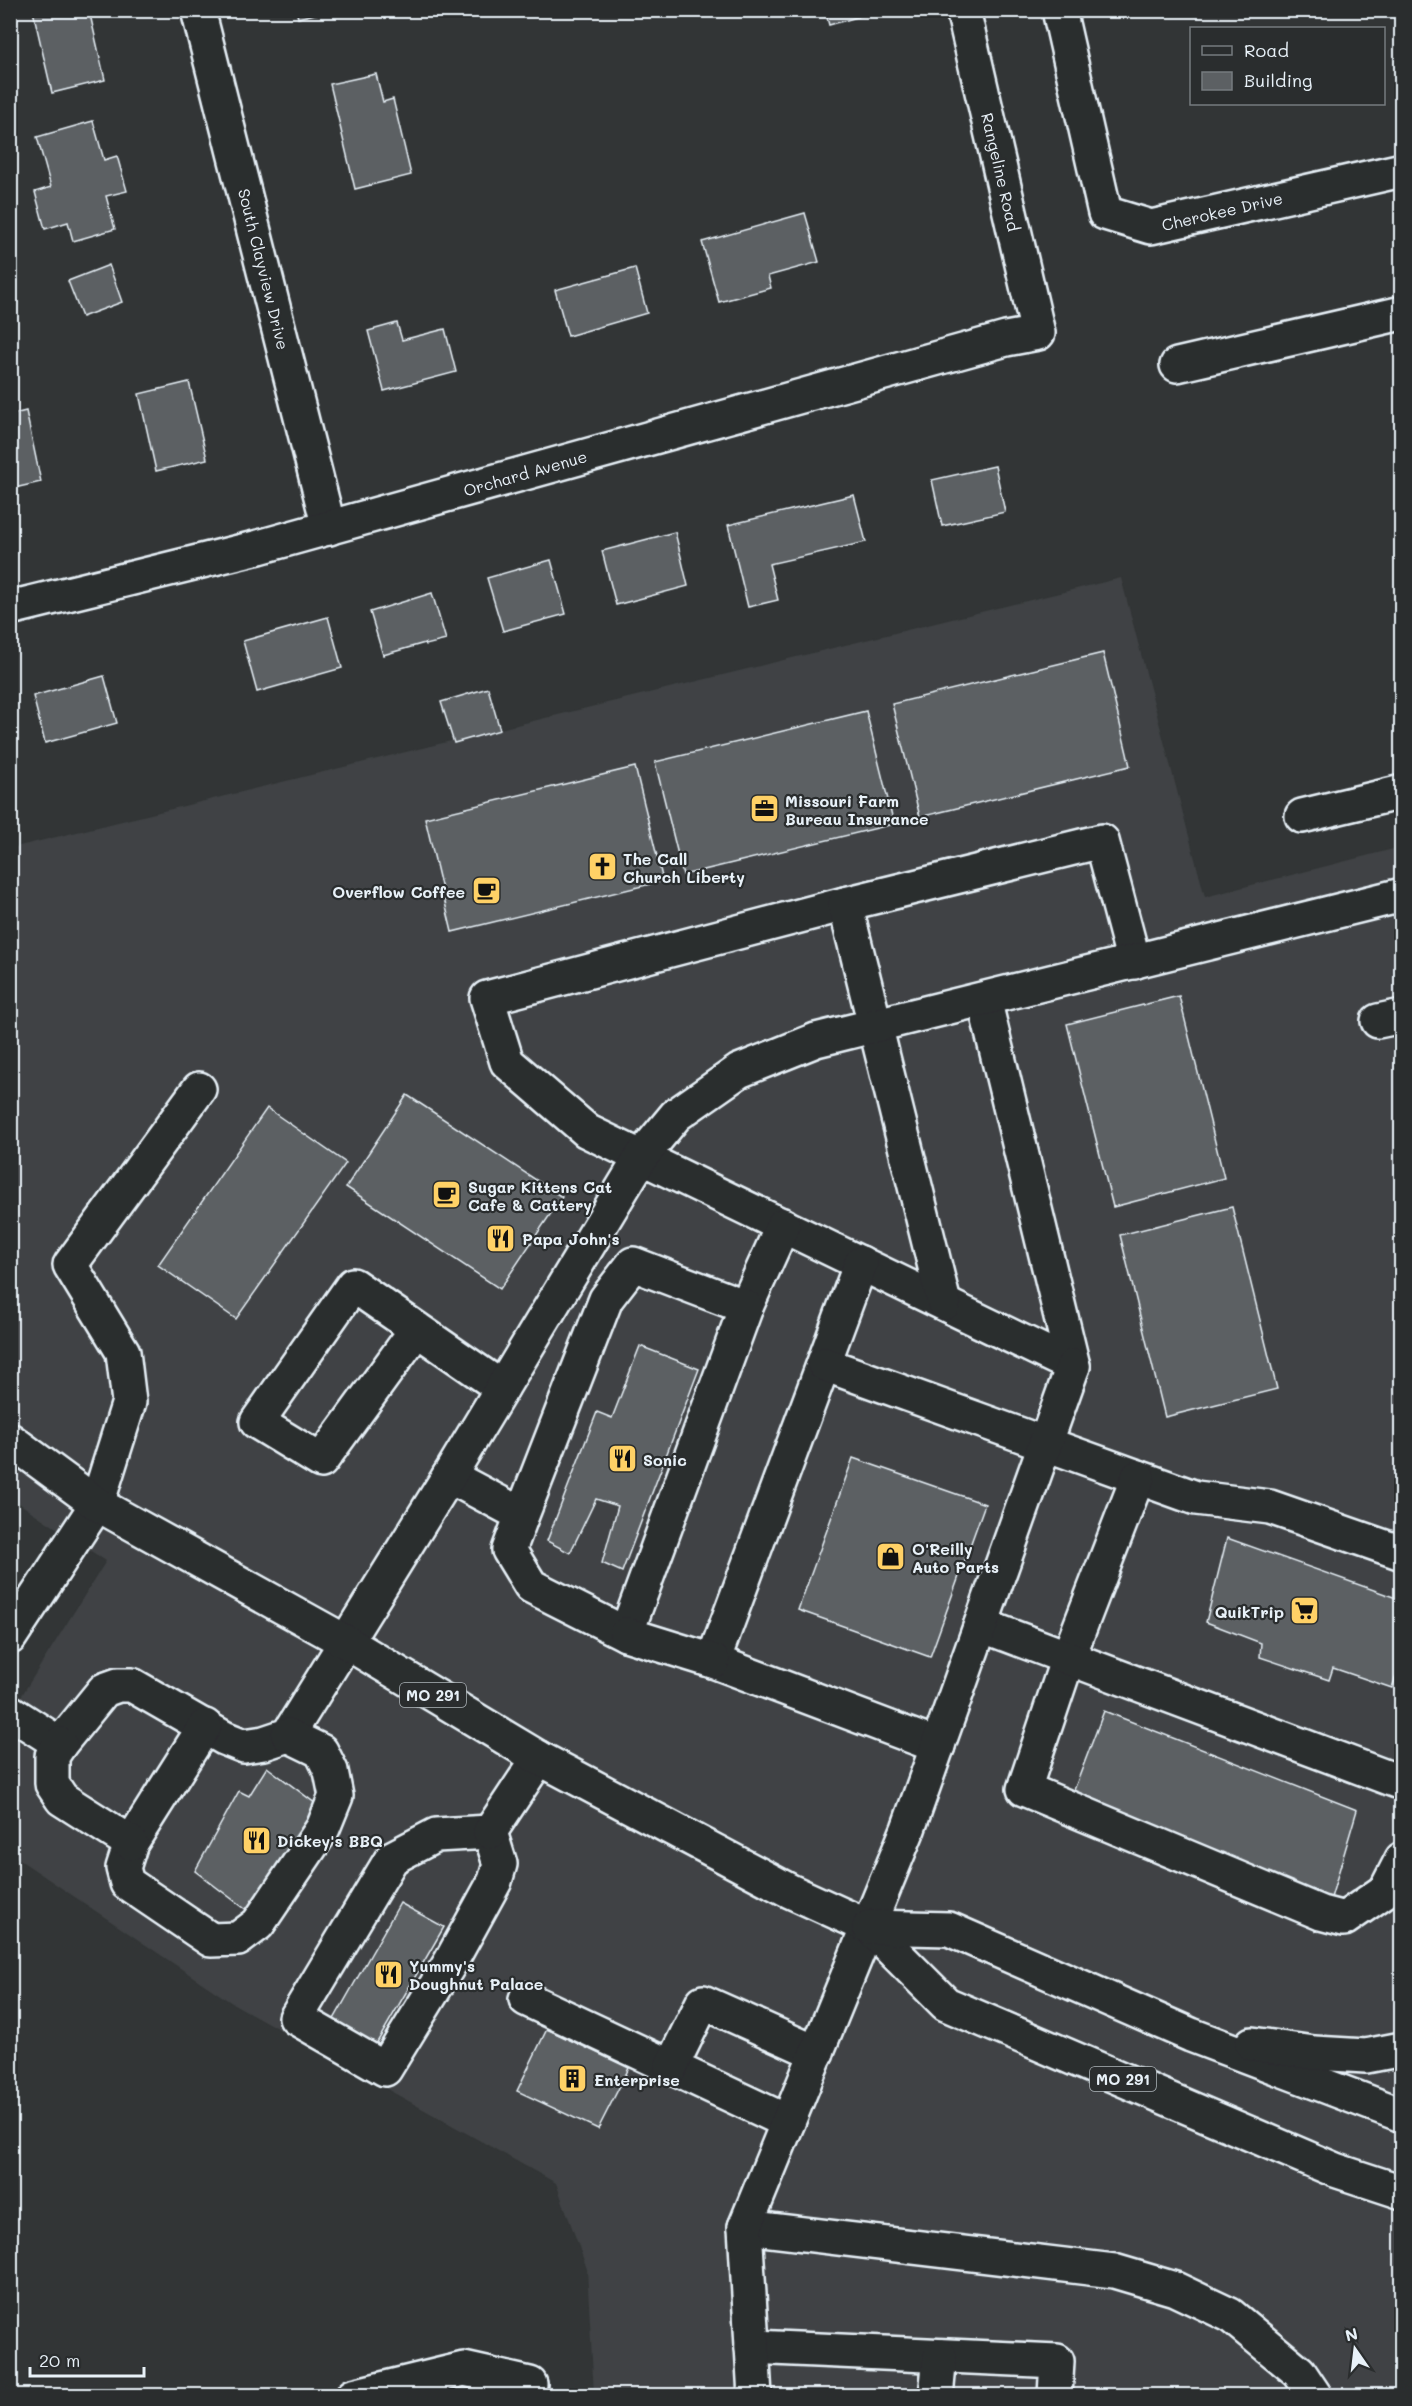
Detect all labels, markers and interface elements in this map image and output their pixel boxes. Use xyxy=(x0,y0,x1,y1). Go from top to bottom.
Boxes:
legend xyxy=(1190,27,1385,105)
text: Road xyxy=(1244,38,1289,62)
text: Building xyxy=(1244,68,1312,92)
street label: Rangeline Road xyxy=(977,111,1025,233)
street label: South Clayview Drive xyxy=(234,186,294,352)
street label: Cherokee Drive xyxy=(1159,187,1285,235)
street label: Orchard Avenue xyxy=(461,445,589,501)
place label: Missouri Farm Bureau Insurance xyxy=(785,790,929,829)
office icon: Missouri Farm Bureau Insurance xyxy=(748,793,780,825)
place label: The Call Church Liberty xyxy=(623,848,745,887)
church icon: The Call Church Liberty xyxy=(586,851,618,883)
cafe icon: Overflow Coffee xyxy=(470,875,502,907)
place label: Overflow Coffee xyxy=(332,881,465,902)
place label: Sugar Kittens Cat Cafe & Cattery xyxy=(468,1176,612,1215)
cafe icon: Sugar Kittens Cat Cafe & Cattery xyxy=(431,1179,463,1211)
restaurant icon: Papa John's xyxy=(485,1222,517,1254)
place label: Papa John's xyxy=(522,1228,620,1249)
restaurant icon: Sonic xyxy=(606,1443,638,1475)
place label: Sonic xyxy=(643,1449,687,1470)
place label: O'Reilly Auto Parts xyxy=(912,1538,999,1577)
shop icon: O'Reilly Auto Parts xyxy=(875,1541,907,1573)
supermarket icon: QuikTrip xyxy=(1289,1595,1321,1627)
place label: QuikTrip xyxy=(1215,1601,1284,1622)
road number: MO 291 xyxy=(400,1683,466,1707)
restaurant icon: Dickey's BBQ xyxy=(240,1824,272,1856)
place label: Dickey's BBQ xyxy=(277,1830,383,1851)
place label: Yummy's Doughnut Palace xyxy=(409,1955,543,1994)
restaurant icon: Yummy's Doughnut Palace xyxy=(372,1958,404,1990)
building icon: Enterprise xyxy=(557,2063,589,2095)
road number: MO 291 xyxy=(1090,2067,1156,2091)
place label: Enterprise xyxy=(594,2069,680,2090)
north arrow xyxy=(1325,2319,1385,2379)
text: N xyxy=(1343,2322,1360,2346)
scale bar xyxy=(30,2340,144,2378)
text: 20 m xyxy=(39,2348,80,2372)

